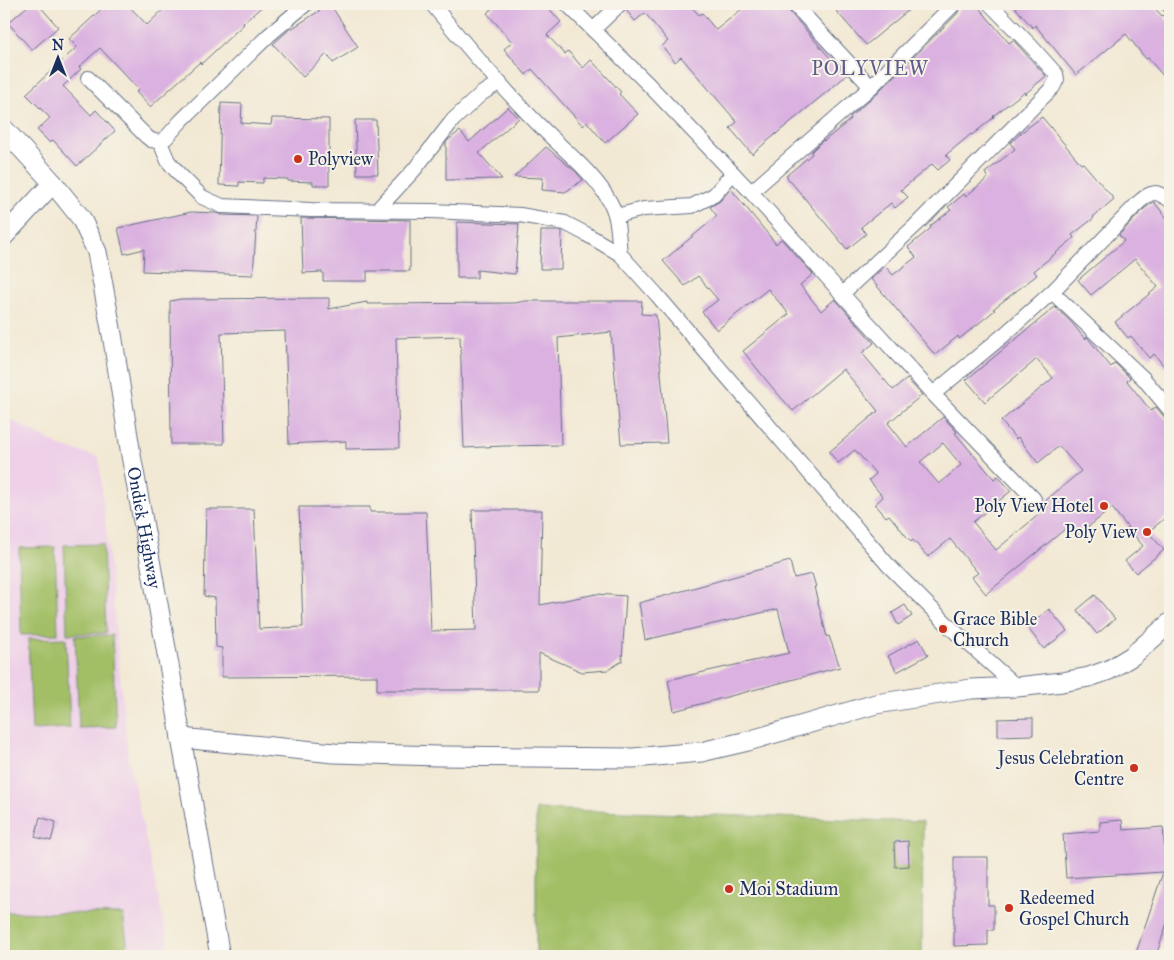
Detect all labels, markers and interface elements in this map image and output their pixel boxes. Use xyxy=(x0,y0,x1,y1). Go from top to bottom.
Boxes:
north arrow xyxy=(32,32,82,82)
text: N xyxy=(52,37,64,54)
district label: POLYVIEW xyxy=(811,56,929,80)
place label: Polyview xyxy=(308,148,373,170)
marker: Polyview xyxy=(292,153,304,165)
street label: Ondiek Highway xyxy=(122,465,166,591)
place label: Poly View Hotel xyxy=(974,495,1094,517)
marker: Poly View Hotel xyxy=(1098,500,1110,512)
place label: Poly View xyxy=(1064,521,1137,543)
marker: Poly View xyxy=(1141,526,1153,538)
place label: Grace Bible Church xyxy=(953,608,1037,651)
marker: Grace Bible Church xyxy=(937,623,949,635)
place label: Jesus Celebration Centre xyxy=(996,747,1124,790)
marker: Jesus Celebration Centre xyxy=(1128,762,1140,774)
place label: Moi Stadium xyxy=(739,878,838,900)
marker: Moi Stadium xyxy=(723,883,735,895)
place label: Redeemed Gospel Church xyxy=(1019,887,1129,930)
marker: Redeemed Gospel Church xyxy=(1003,902,1015,914)

